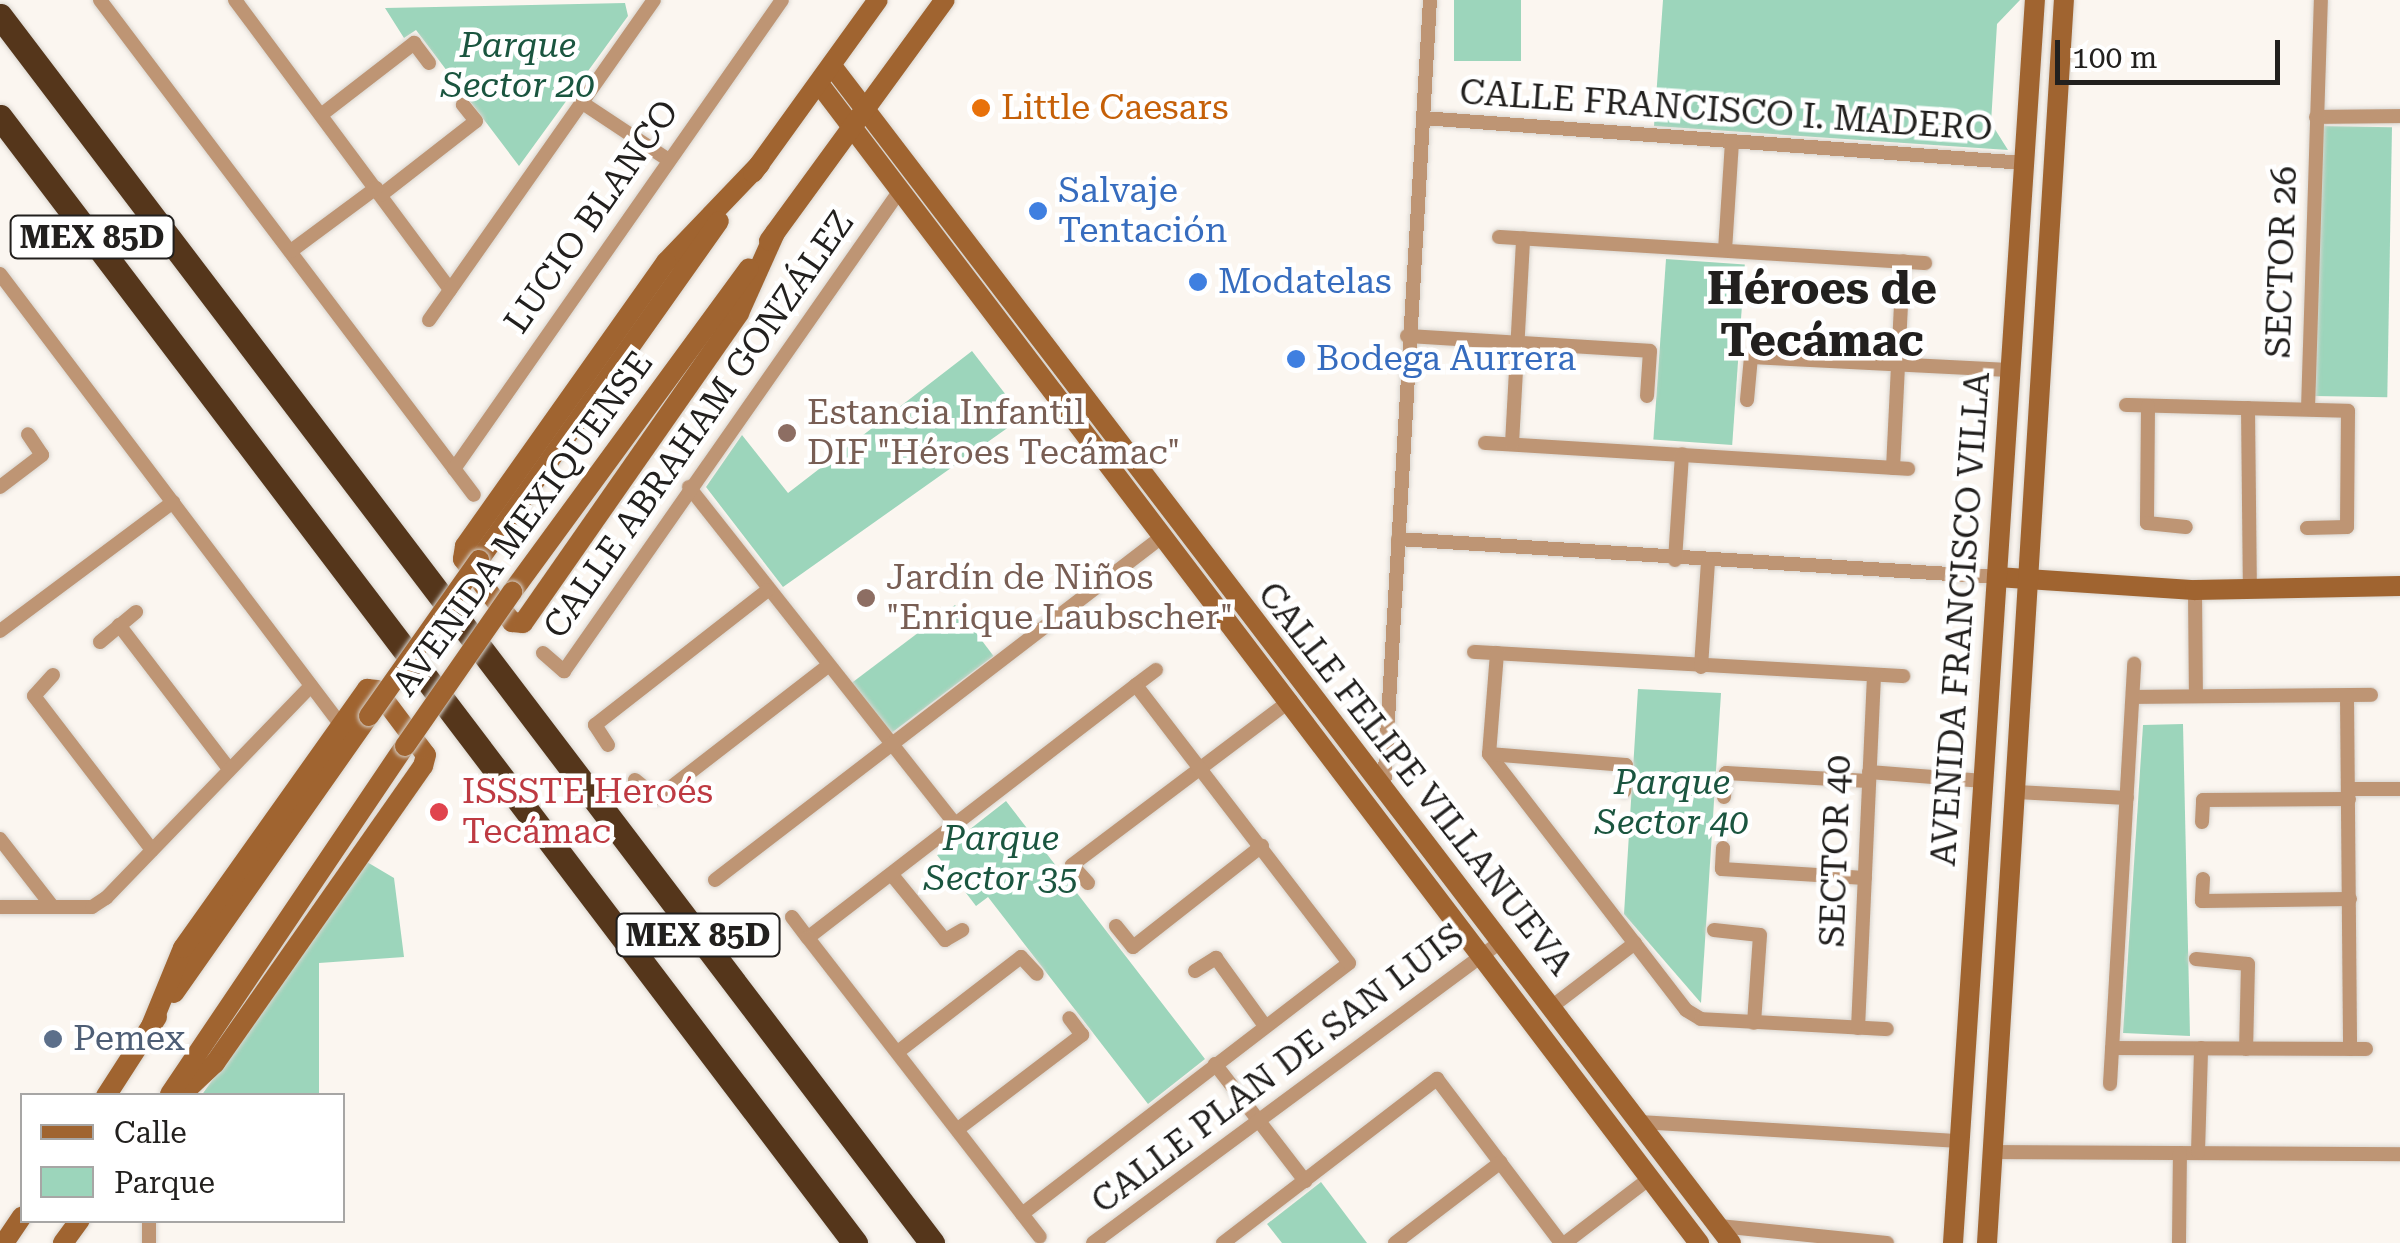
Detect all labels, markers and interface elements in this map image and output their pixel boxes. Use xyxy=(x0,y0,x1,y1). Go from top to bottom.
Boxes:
scale bar xyxy=(2060,20,2285,82)
park label: Parque Sector 20 xyxy=(441,25,595,107)
text: 100 m xyxy=(2072,40,2157,75)
street label: CALLE FRANCISCO I. MADERO xyxy=(1458,71,1994,151)
place label: Little Caesars xyxy=(1001,87,1229,129)
street label: LUCIO BLANCO xyxy=(496,92,688,342)
marker: Little Caesars xyxy=(970,97,992,119)
street label: SECTOR 26 xyxy=(2258,165,2306,359)
place label: Salvaje Tentación xyxy=(1058,170,1227,252)
marker: Salvaje Tentación xyxy=(1027,200,1049,222)
street label: CALLE ABRAHAM GONZÁLEZ xyxy=(535,203,863,647)
road number: MEX 85D xyxy=(9,210,174,264)
place label: Modatelas xyxy=(1218,261,1392,303)
district label: Héroes de Tecámac xyxy=(1707,262,1937,368)
marker: Modatelas xyxy=(1187,271,1209,293)
place label: Bodega Aurrera xyxy=(1316,338,1576,380)
street label: AVENIDA MEXIQUENSE xyxy=(384,344,662,704)
marker: Bodega Aurrera xyxy=(1285,348,1307,370)
street label: AVENIDA FRANCISCO VILLA xyxy=(1923,371,1999,867)
place label: Estancia Infantil DIF "Héroes Tecámac" xyxy=(807,392,1180,474)
marker: Estancia Infantil DIF "Héroes Tecámac" xyxy=(776,422,798,444)
place label: Jardín de Niños "Enrique Laubscher" xyxy=(886,557,1233,639)
street label: CALLE FELIPE VILLANUEVA xyxy=(1249,574,1581,984)
marker: Jardín de Niños "Enrique Laubscher" xyxy=(855,587,877,609)
street label: SECTOR 40 xyxy=(1812,754,1860,948)
park label: Parque Sector 40 xyxy=(1595,762,1749,844)
place label: ISSSTE Heroés Tecámac xyxy=(462,771,713,853)
marker: ISSSTE Heroés Tecámac xyxy=(426,799,452,825)
park label: Parque Sector 35 xyxy=(924,818,1078,900)
road number: MEX 85D xyxy=(616,908,780,962)
street label: CALLE PLAN DE SAN LUIS xyxy=(1084,915,1472,1223)
place label: Pemex xyxy=(73,1018,185,1060)
marker: Pemex xyxy=(42,1028,64,1050)
legend xyxy=(20,1093,345,1223)
text: Calle xyxy=(114,1115,187,1150)
text: Parque xyxy=(114,1165,215,1200)

